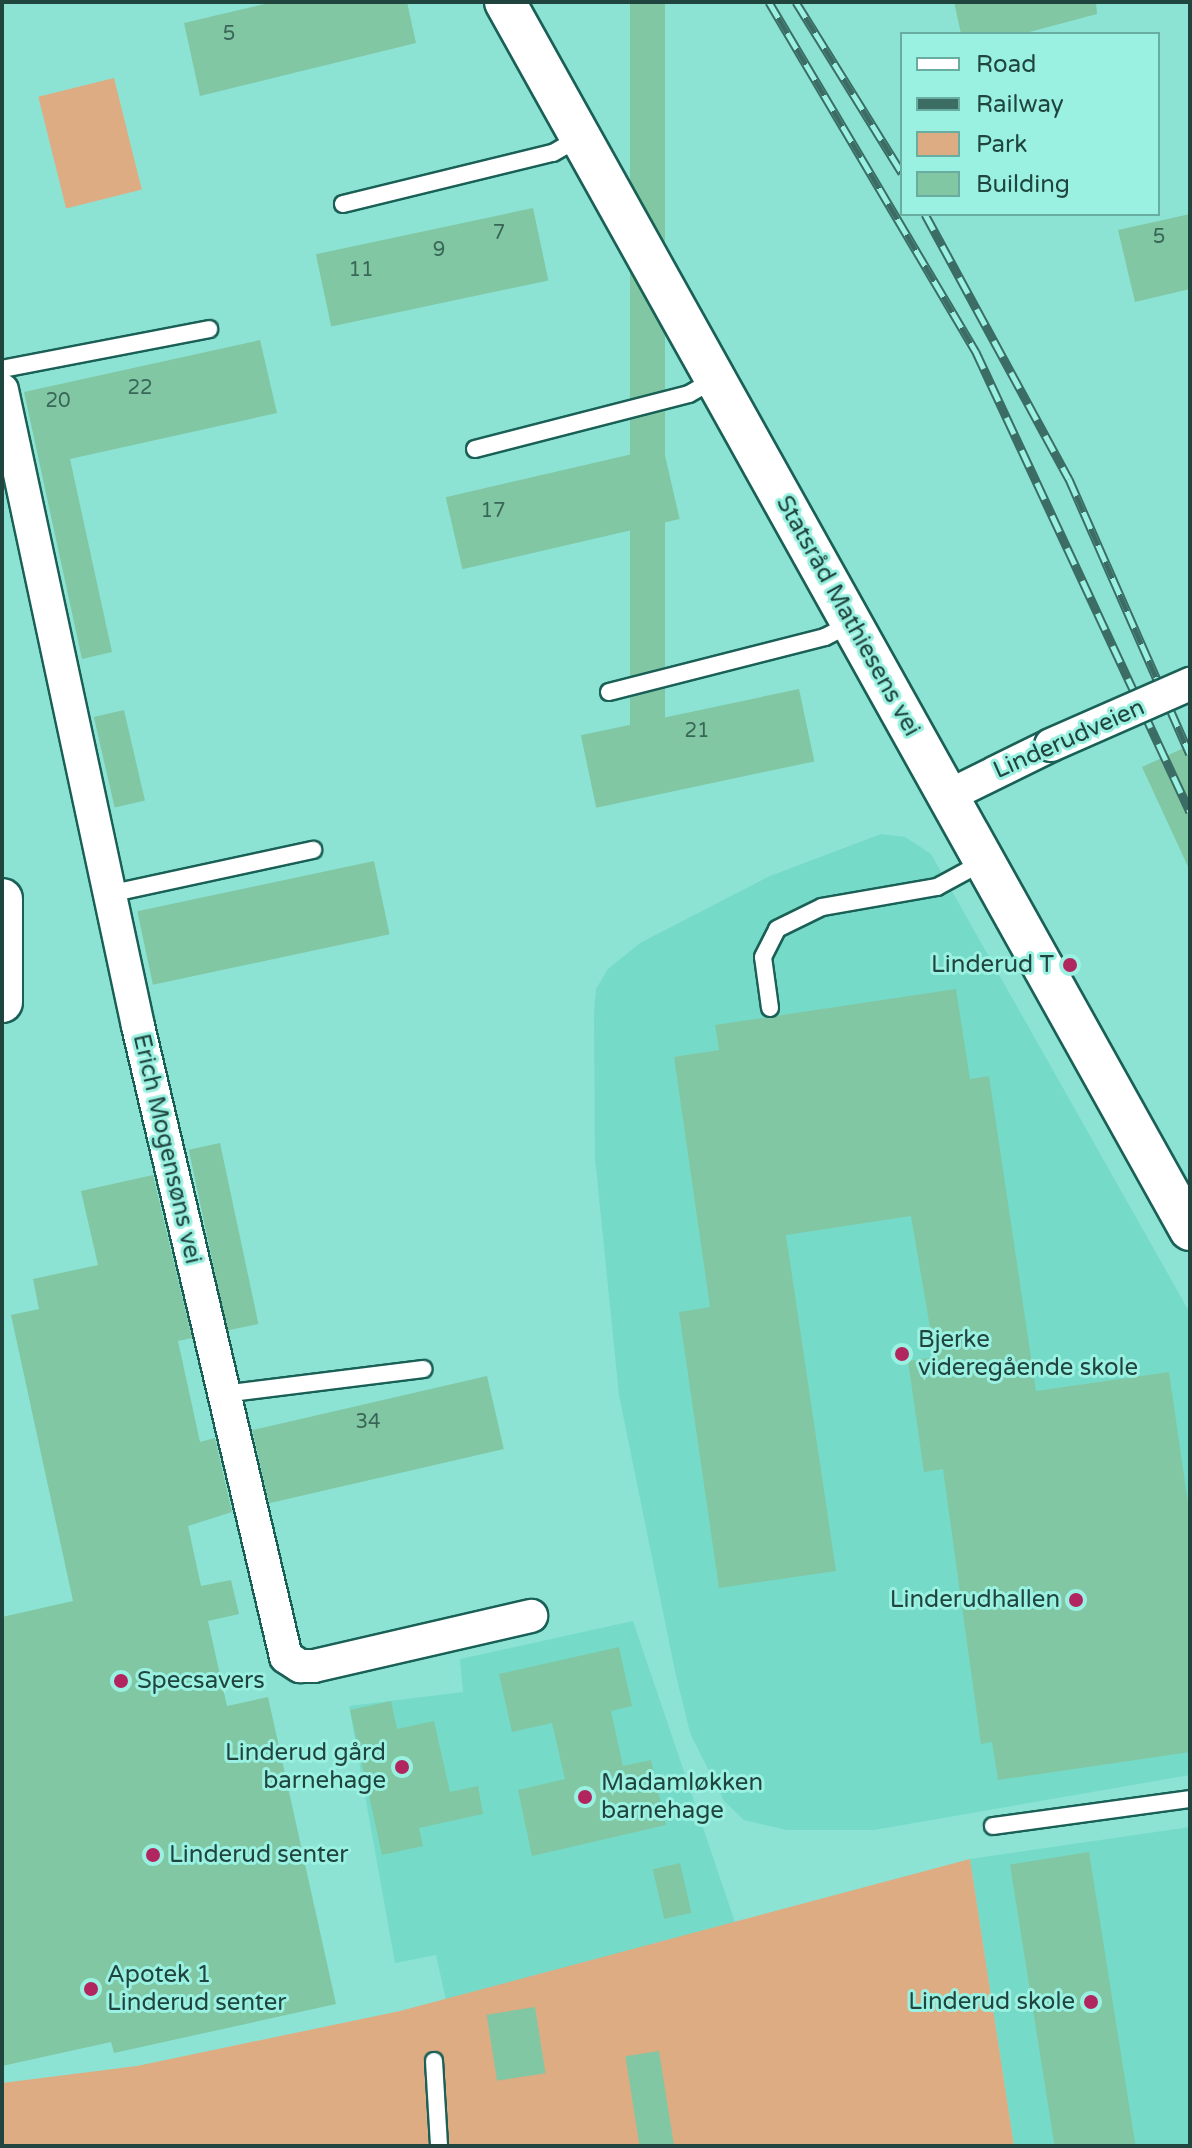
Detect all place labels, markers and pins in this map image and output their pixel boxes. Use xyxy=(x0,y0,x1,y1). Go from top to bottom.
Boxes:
place label: Linderud T xyxy=(931,951,1054,979)
marker: Linderud T xyxy=(1061,956,1079,974)
place label: Bjerke videregående skole xyxy=(918,1326,1138,1382)
marker: Bjerke videregående skole xyxy=(893,1345,911,1363)
place label: Linderudhallen xyxy=(890,1586,1060,1614)
marker: Linderudhallen xyxy=(1067,1591,1085,1609)
place label: Specsavers xyxy=(137,1667,265,1695)
marker: Specsavers xyxy=(112,1672,130,1690)
place label: Linderud gård barnehage xyxy=(225,1739,386,1795)
marker: Linderud gård barnehage xyxy=(393,1758,411,1776)
place label: Madamløkken barnehage xyxy=(601,1769,763,1825)
marker: Madamløkken barnehage xyxy=(576,1788,594,1806)
place label: Linderud senter xyxy=(169,1841,349,1869)
marker: Linderud senter xyxy=(144,1846,162,1864)
place label: Apotek 1 Linderud senter xyxy=(107,1961,287,2017)
marker: Apotek 1 Linderud senter xyxy=(82,1980,100,1998)
place label: Linderud skole xyxy=(908,1988,1075,2016)
marker: Linderud skole xyxy=(1082,1993,1100,2011)

